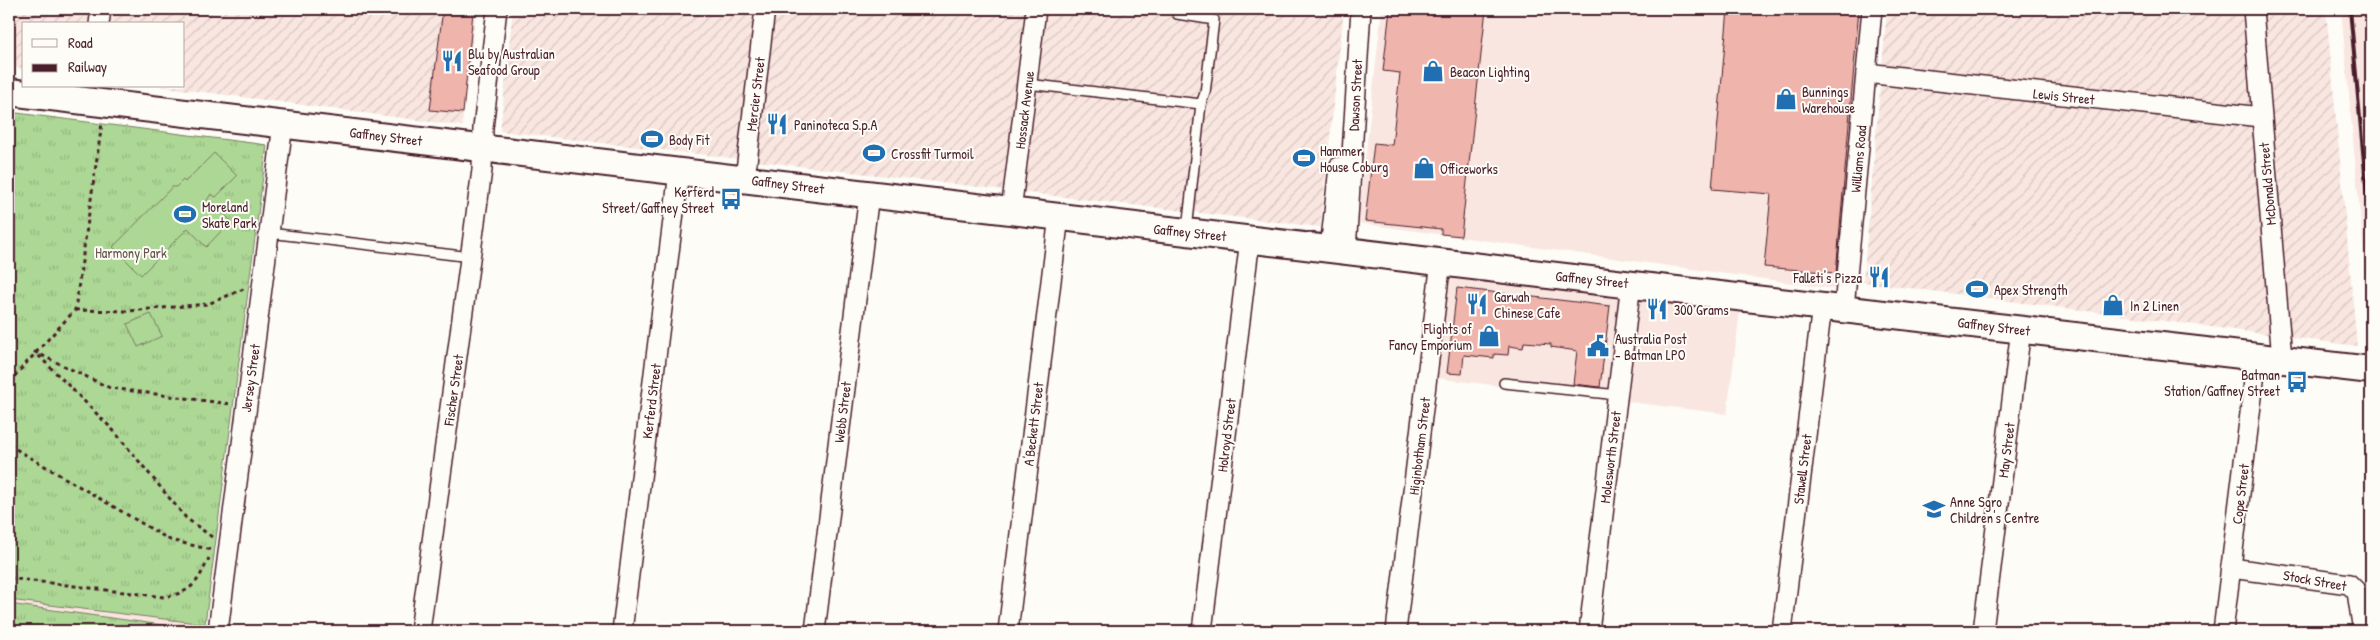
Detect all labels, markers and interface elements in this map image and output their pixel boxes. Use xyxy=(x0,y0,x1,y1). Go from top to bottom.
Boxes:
legend xyxy=(22,22,185,88)
text: Road xyxy=(68,32,93,53)
place label: Blu by Australian Seafood Group xyxy=(468,44,555,80)
restaurant icon: Blu by Australian Seafood Group xyxy=(439,48,465,74)
text: Railway xyxy=(68,56,107,77)
street label: Mercier Street xyxy=(741,56,769,132)
street label: Dawson Street xyxy=(1344,58,1366,131)
shop icon: Beacon Lighting xyxy=(1420,58,1446,84)
place label: Beacon Lighting xyxy=(1450,62,1530,82)
street label: Hossack Avenue xyxy=(1010,70,1038,150)
place label: Bunnings Warehouse xyxy=(1802,82,1856,117)
street label: Lewis Street xyxy=(2032,83,2096,109)
shop icon: Bunnings Warehouse xyxy=(1773,86,1799,112)
restaurant icon: Paninoteca S.p.A xyxy=(764,111,790,137)
place label: Paninoteca S.p.A xyxy=(794,115,878,135)
street label: Gaffney Street xyxy=(348,122,424,151)
street label: Williams Road xyxy=(1846,124,1870,193)
sports icon: Body Fit xyxy=(639,126,665,152)
place label: Body Fit xyxy=(669,130,710,150)
sports icon: Crossfit Turmoil xyxy=(861,140,887,166)
place label: Hammer House Coburg xyxy=(1320,141,1388,177)
street label: McDonald Street xyxy=(2254,142,2280,226)
place label: Crossfit Turmoil xyxy=(891,144,974,163)
sports icon: Hammer House Coburg xyxy=(1291,145,1317,171)
shop icon: Officeworks xyxy=(1411,155,1437,181)
place label: Officeworks xyxy=(1440,159,1498,178)
street label: Gaffney Street xyxy=(750,170,826,199)
place label: Kerferd Street/Gaffney Street xyxy=(602,182,715,218)
bus stop icon: Kerferd Street/Gaffney Street xyxy=(718,186,744,212)
place label: Moreland Skate Park xyxy=(202,197,257,232)
sports icon: Moreland Skate Park xyxy=(172,201,198,227)
street label: Gaffney Street xyxy=(1153,219,1228,246)
park label: Harmony Park xyxy=(95,243,167,263)
restaurant icon: Falleti's Pizza xyxy=(1866,264,1892,290)
street label: Gaffney Street xyxy=(1555,266,1630,293)
place label: Falleti's Pizza xyxy=(1792,268,1863,287)
sports icon: Apex Strength xyxy=(1964,276,1990,302)
place label: Apex Strength xyxy=(1994,280,2067,300)
place label: Garwah Chinese Cafe xyxy=(1494,287,1561,322)
restaurant icon: Garwah Chinese Cafe xyxy=(1464,291,1490,317)
shop icon: In 2 Linen xyxy=(2100,292,2126,318)
restaurant icon: 300 Grams xyxy=(1644,296,1670,322)
place label: In 2 Linen xyxy=(2130,296,2179,315)
place label: 300 Grams xyxy=(1674,300,1729,319)
street label: Gaffney Street xyxy=(1956,312,2032,341)
place label: Flights of Fancy Emporium xyxy=(1388,319,1472,355)
shop icon: Flights of Fancy Emporium xyxy=(1476,323,1502,349)
place label: Australia Post - Batman LPO xyxy=(1615,329,1687,364)
public building icon: Australia Post - Batman LPO xyxy=(1585,333,1611,359)
street label: Jersey Street xyxy=(236,342,265,414)
street label: Fischer Street xyxy=(438,353,467,428)
street label: Kerferd Street xyxy=(637,362,665,440)
place label: Batman Station/Gaffney Street xyxy=(2164,365,2280,401)
bus stop icon: Batman Station/Gaffney Street xyxy=(2284,369,2310,395)
street label: Webb Street xyxy=(829,380,855,444)
street label: A'Beckett Street xyxy=(1018,381,1048,467)
street label: Higinbotham Street xyxy=(1404,396,1435,496)
street label: Holroyd Street xyxy=(1212,397,1241,473)
street label: Molesworth Street xyxy=(1595,410,1625,504)
street label: May Street xyxy=(1993,421,2020,479)
street label: Stawell Street xyxy=(1788,433,1816,505)
street label: Cope Street xyxy=(2227,463,2254,525)
place label: Anne Sgro Children's Centre xyxy=(1950,492,2040,527)
school or university icon: Anne Sgro Children's Centre xyxy=(1921,496,1947,522)
street label: Stock Street xyxy=(2282,565,2348,595)

